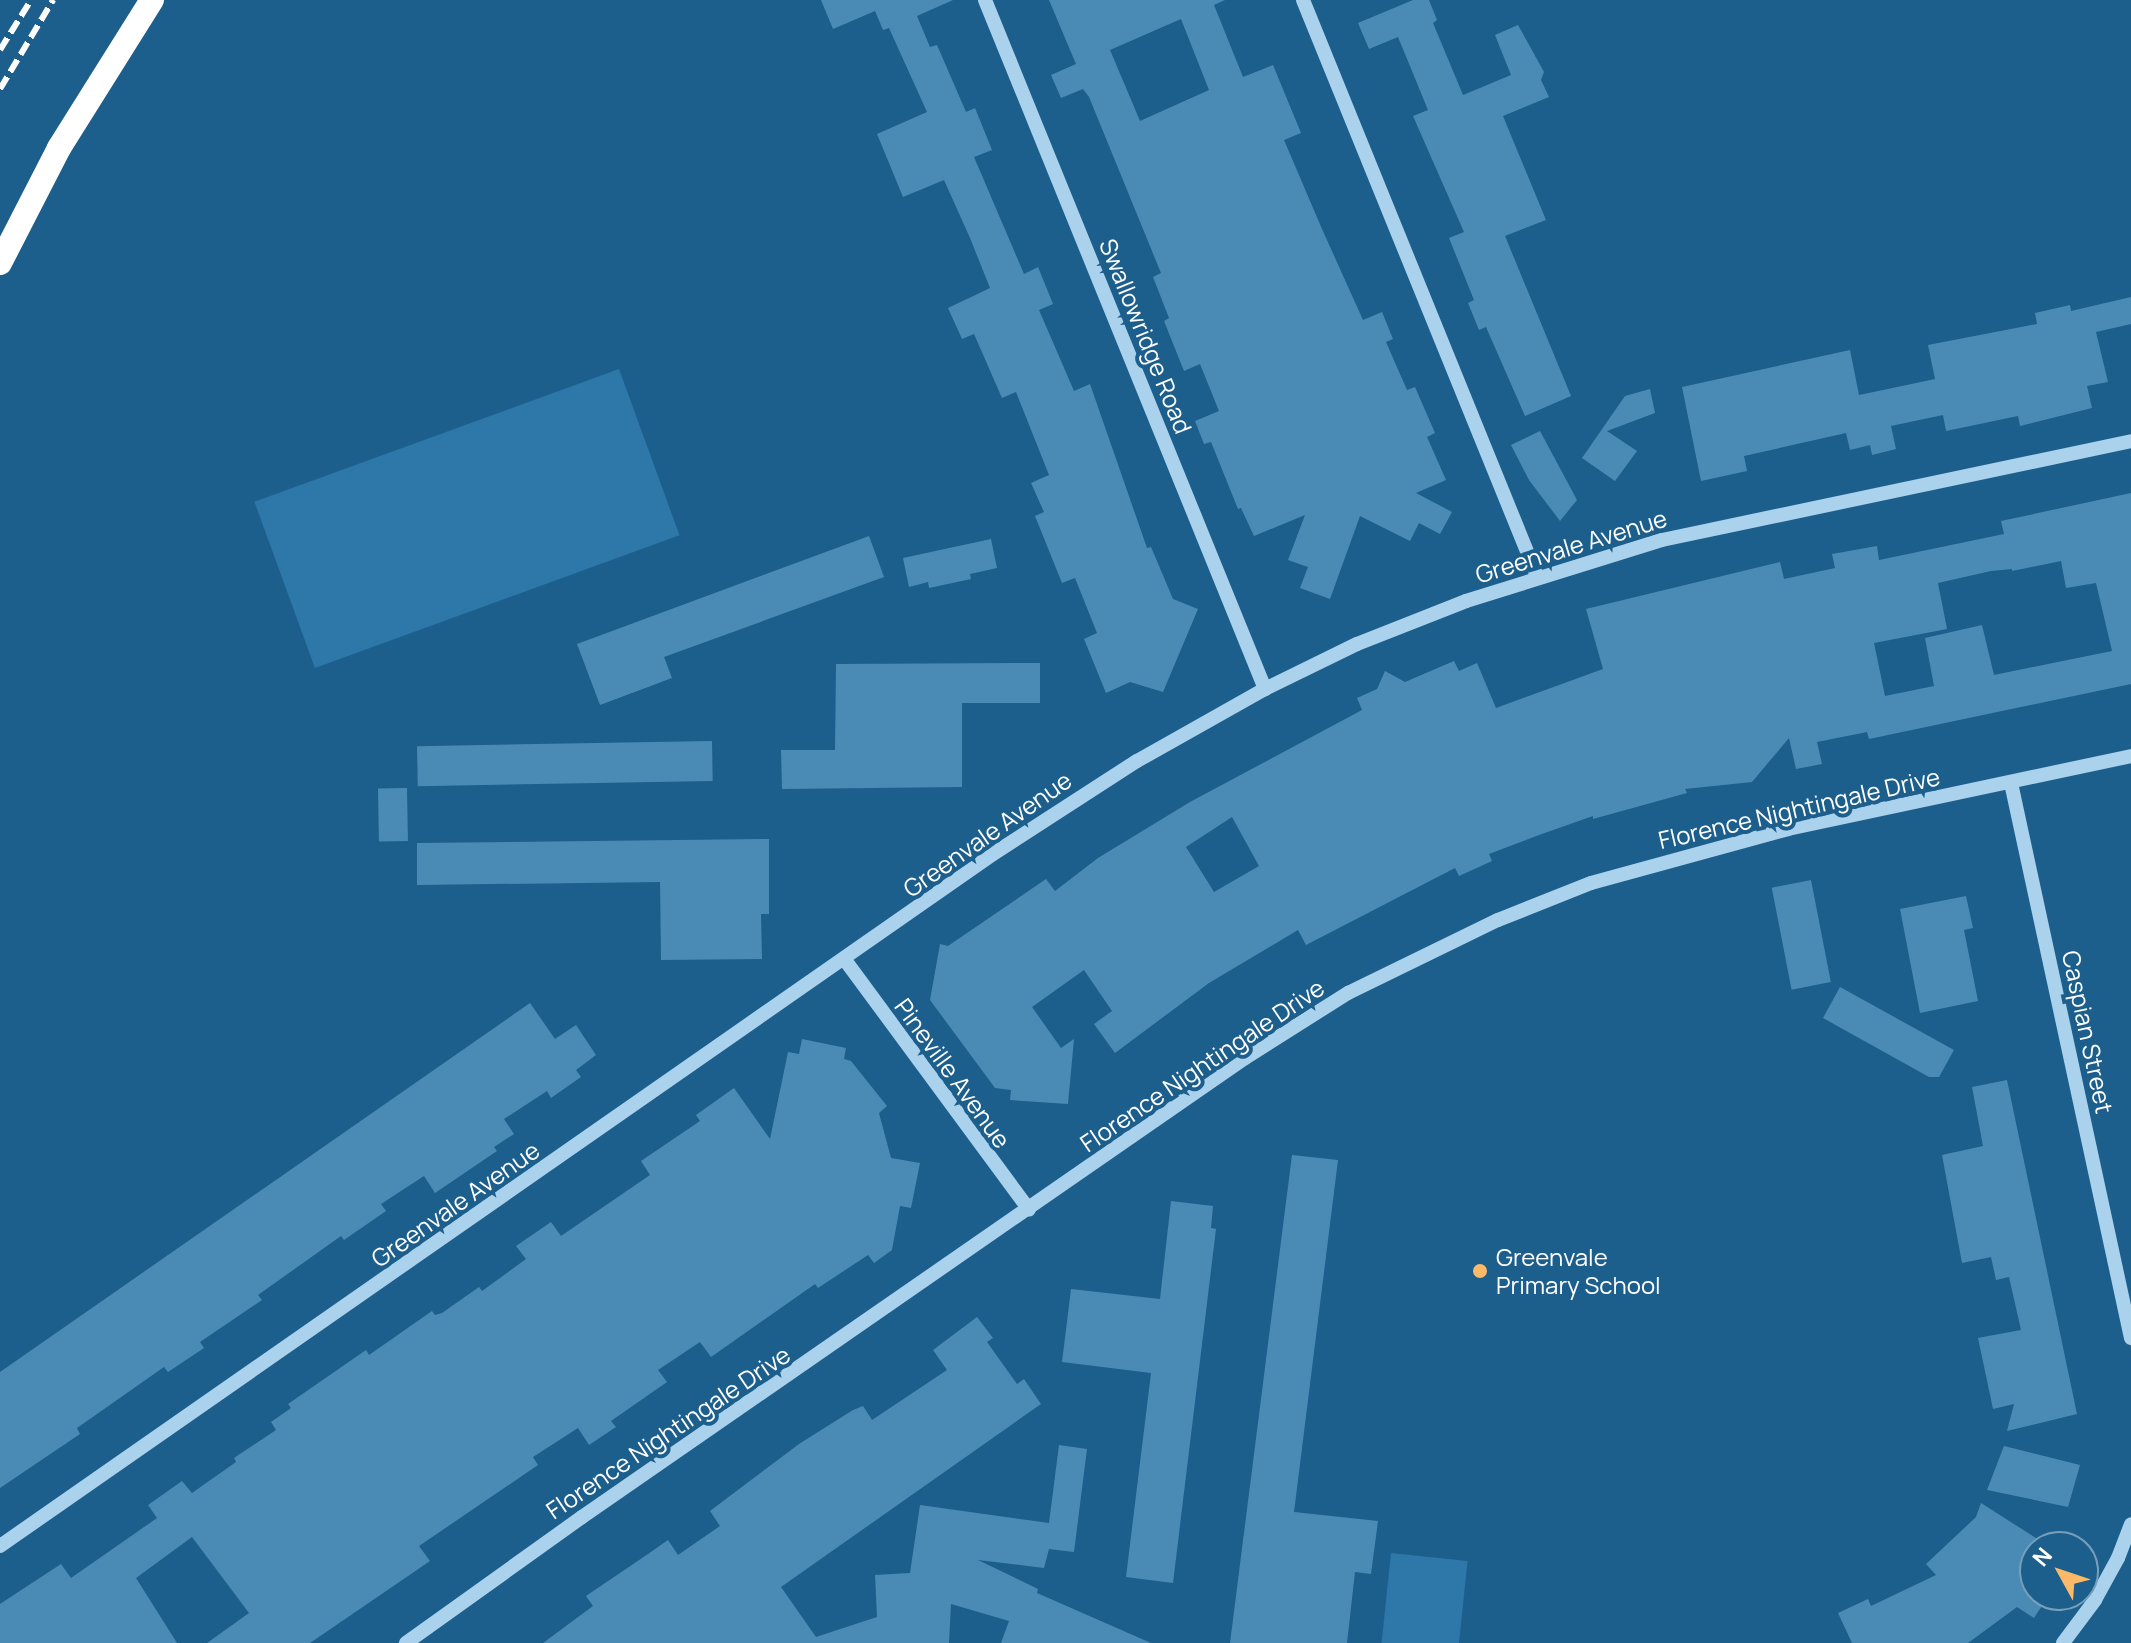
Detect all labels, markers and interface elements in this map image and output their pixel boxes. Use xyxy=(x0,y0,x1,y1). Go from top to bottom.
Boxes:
street label: Swallowridge Road xyxy=(1094,234,1198,438)
street label: Greenvale Avenue xyxy=(1472,503,1670,589)
street label: Florence Nightingale Drive xyxy=(1655,762,1943,854)
street label: Greenvale Avenue xyxy=(897,765,1077,903)
street label: Caspian Street xyxy=(2057,948,2119,1116)
street label: Florence Nightingale Drive xyxy=(1075,973,1329,1157)
street label: Pineville Avenue xyxy=(889,993,1017,1153)
street label: Greenvale Avenue xyxy=(365,1135,545,1273)
place label: Greenvale Primary School xyxy=(1496,1243,1661,1299)
marker: Greenvale Primary School xyxy=(1471,1262,1489,1280)
street label: Florence Nightingale Drive xyxy=(541,1340,795,1524)
north arrow xyxy=(2019,1531,2099,1611)
text: N xyxy=(2026,1541,2059,1573)

